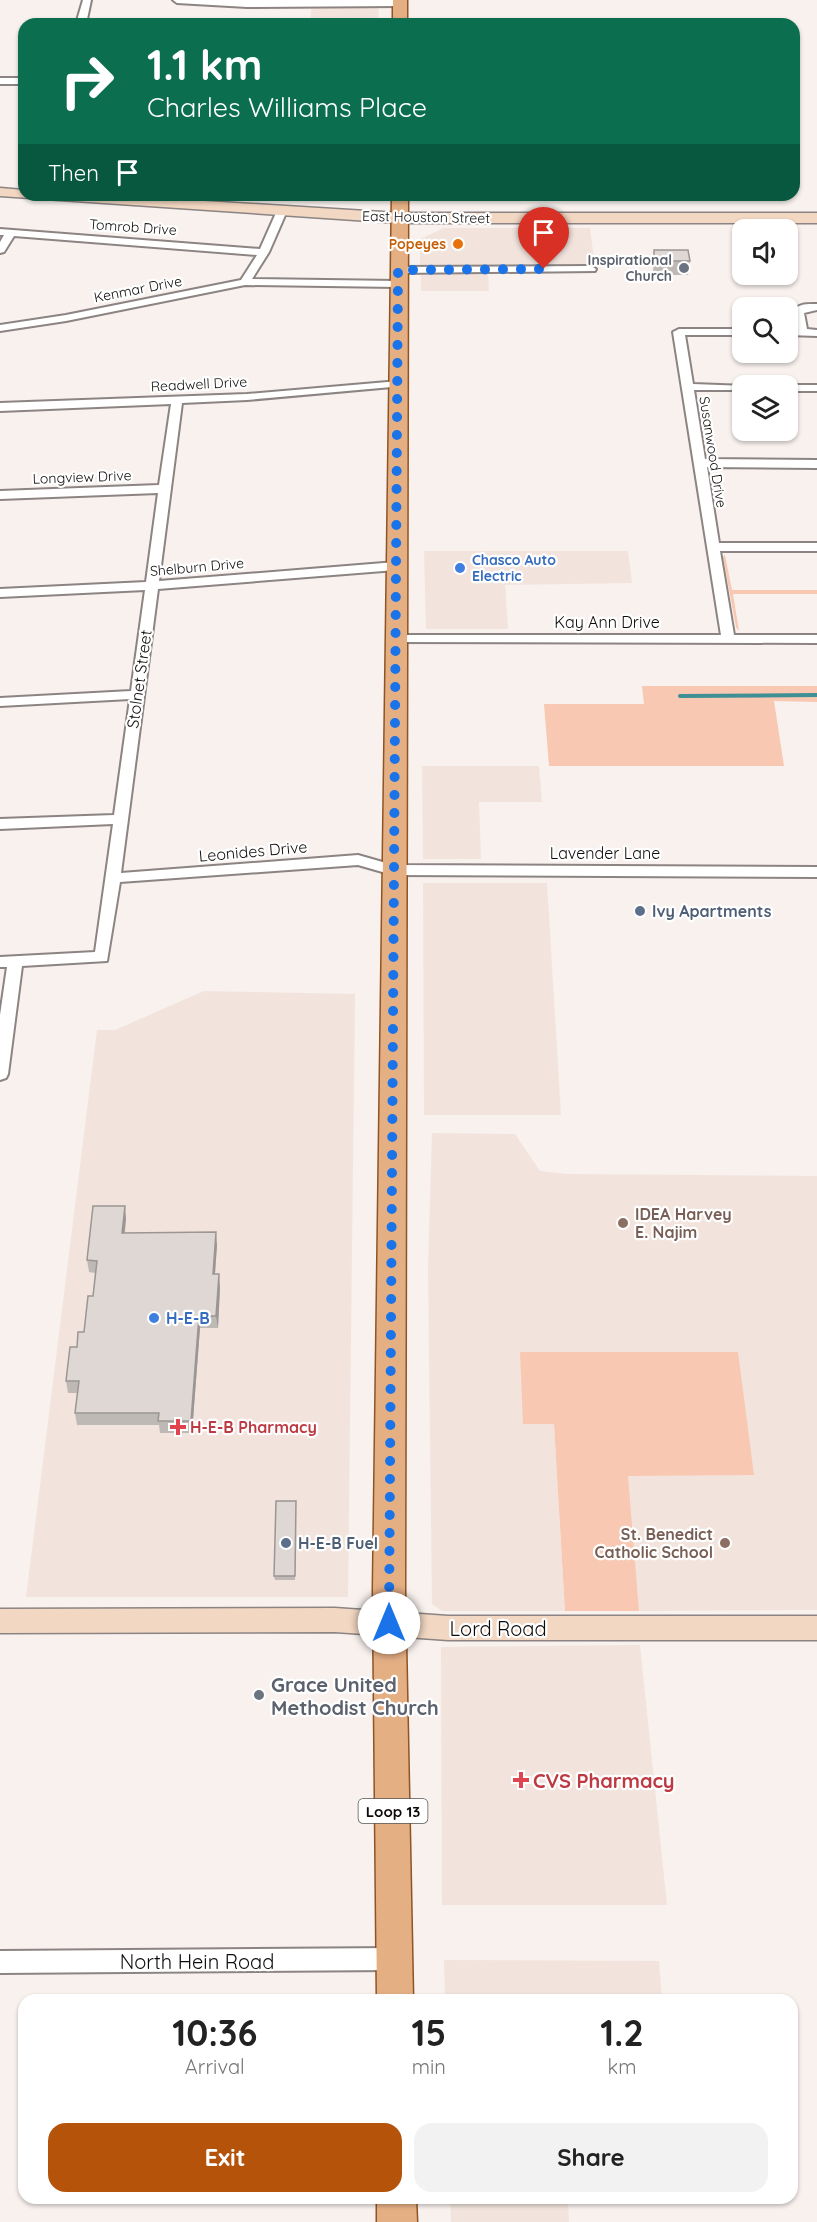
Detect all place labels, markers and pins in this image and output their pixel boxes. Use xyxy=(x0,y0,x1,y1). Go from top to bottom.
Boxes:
pin xyxy=(518,207,569,269)
place label: Popeyes xyxy=(389,235,446,253)
marker: Popeyes xyxy=(451,237,465,251)
place label: Inspirational Church xyxy=(588,251,672,285)
marker: Inspirational Church xyxy=(677,261,691,275)
place label: Chasco Auto Electric xyxy=(472,551,556,585)
marker: Chasco Auto Electric xyxy=(453,561,467,575)
place label: Ivy Apartments xyxy=(652,901,772,921)
marker: Ivy Apartments xyxy=(633,904,647,918)
place label: IDEA Harvey E. Najim xyxy=(635,1204,732,1242)
marker: IDEA Harvey E. Najim xyxy=(616,1216,630,1230)
place label: H-E-B xyxy=(166,1308,210,1328)
marker: H-E-B xyxy=(147,1311,161,1325)
place label: H-E-B Pharmacy xyxy=(190,1417,317,1437)
marker: H-E-B Pharmacy xyxy=(171,1420,185,1434)
place label: St. Benedict Catholic School xyxy=(595,1524,713,1562)
place label: H-E-B Fuel xyxy=(298,1533,378,1553)
marker: H-E-B Fuel xyxy=(279,1536,293,1550)
marker: St. Benedict Catholic School xyxy=(718,1536,732,1550)
place label: Grace United Methodist Church xyxy=(271,1672,439,1720)
marker: Grace United Methodist Church xyxy=(252,1688,266,1702)
place label: CVS Pharmacy xyxy=(533,1768,675,1793)
marker: CVS Pharmacy xyxy=(514,1773,528,1787)

